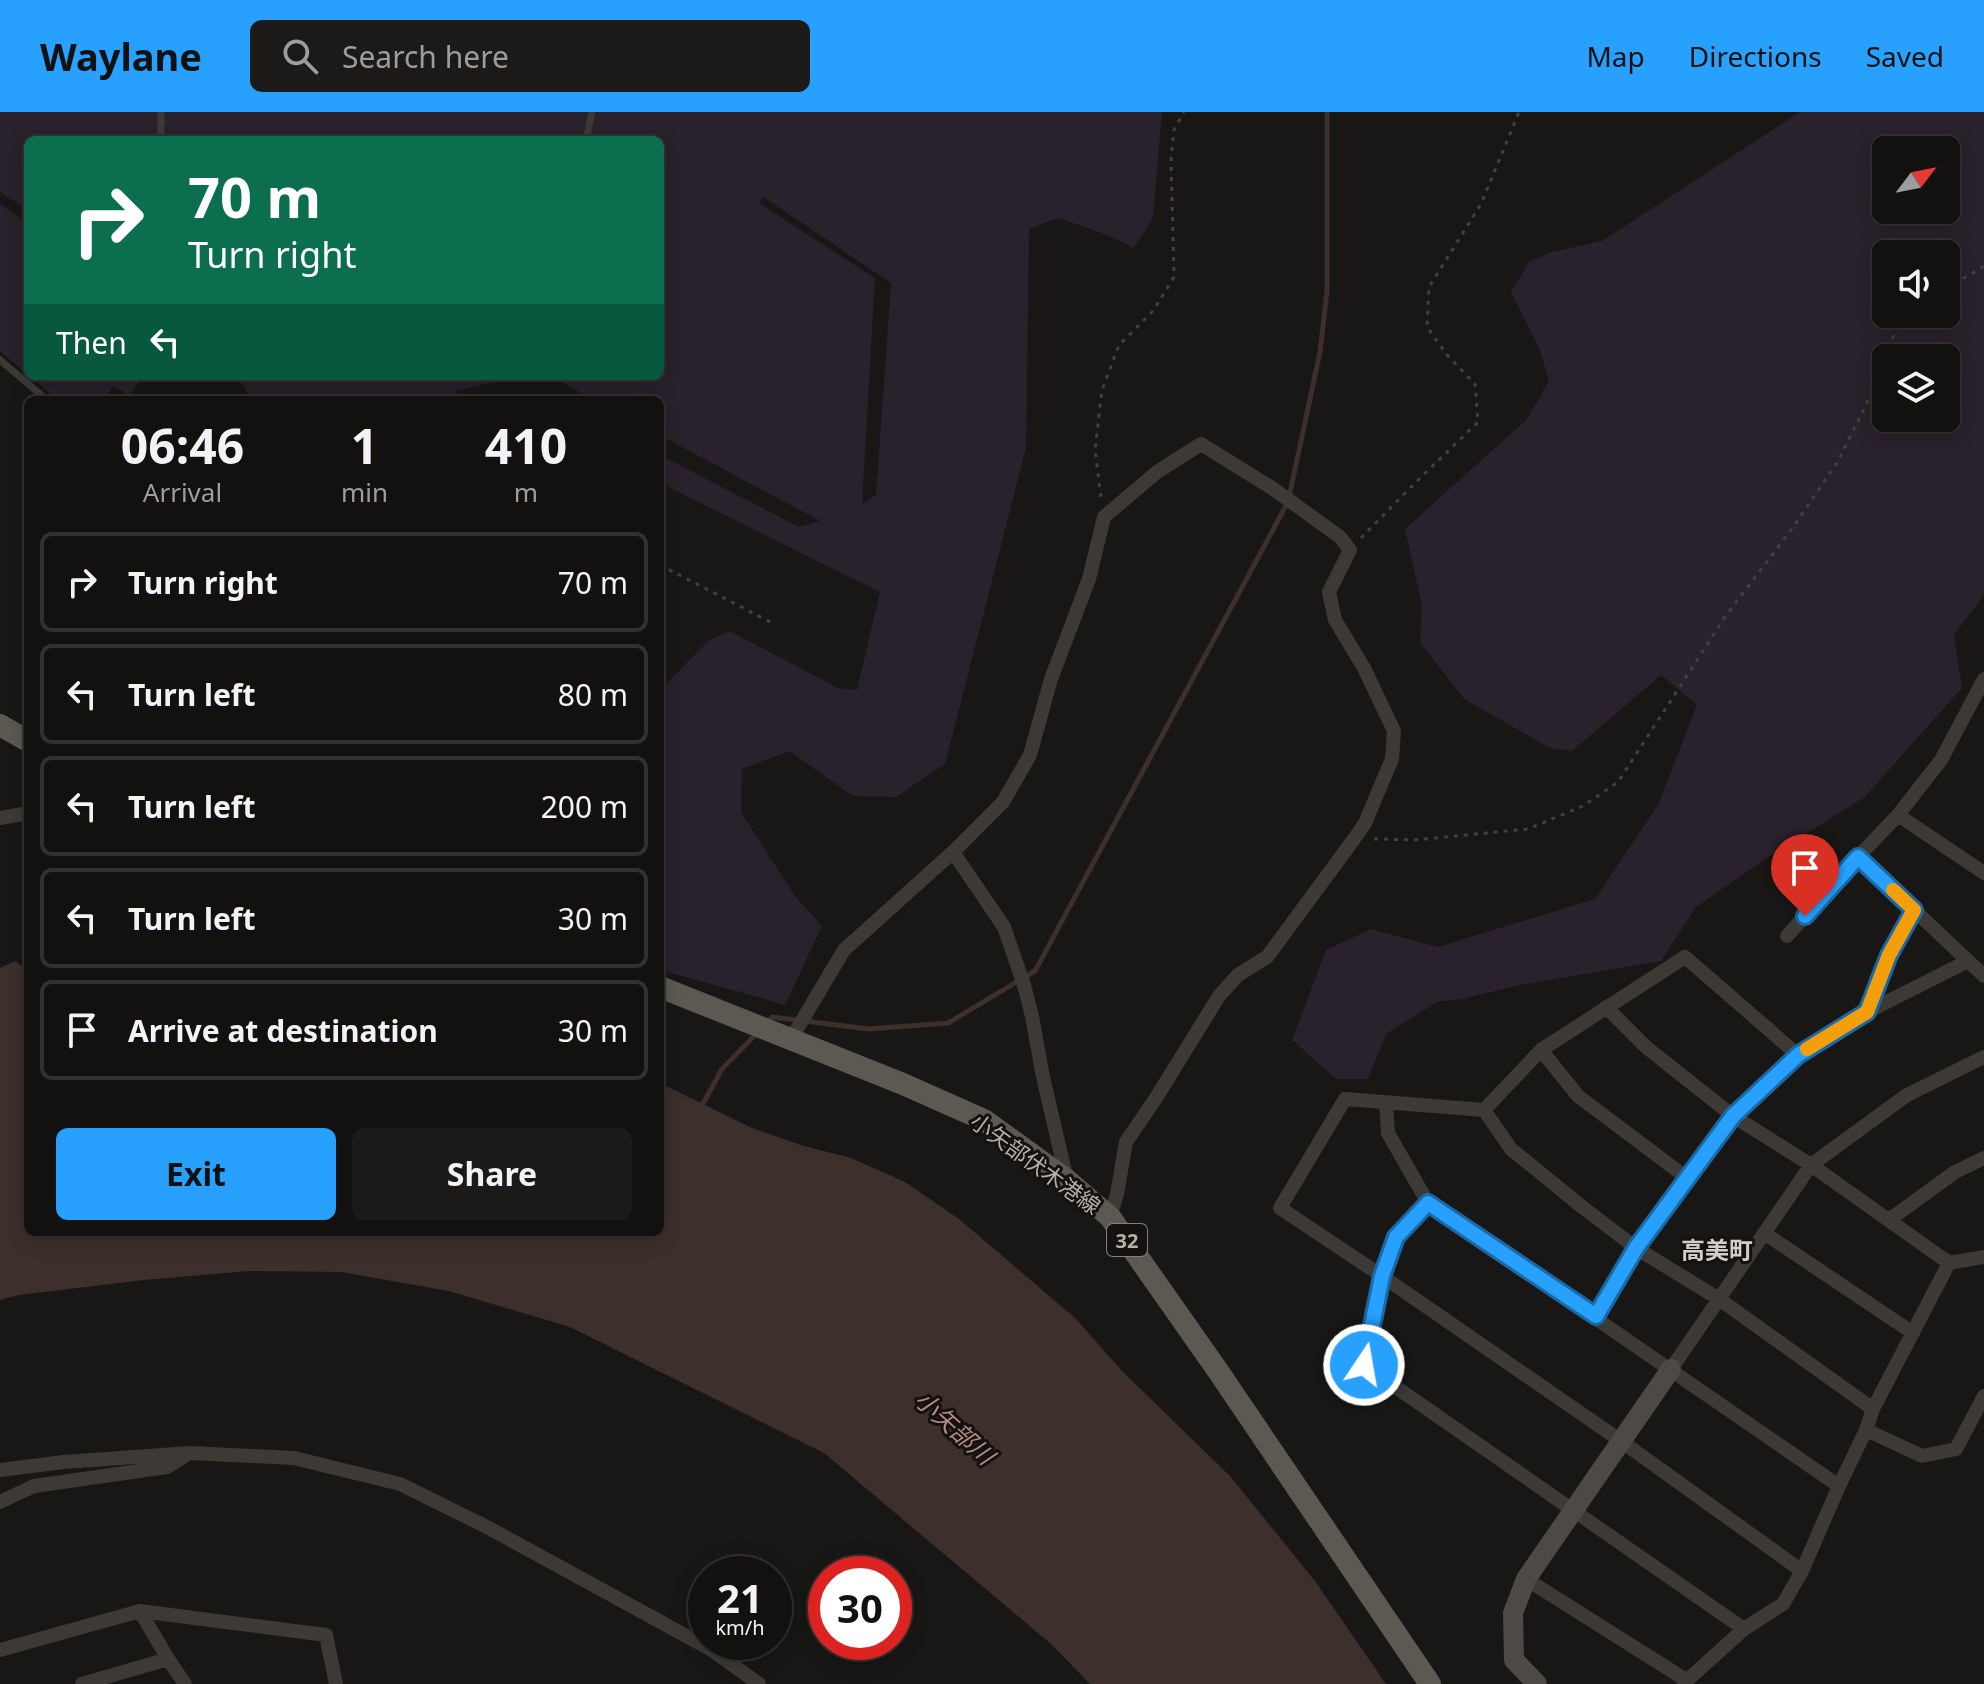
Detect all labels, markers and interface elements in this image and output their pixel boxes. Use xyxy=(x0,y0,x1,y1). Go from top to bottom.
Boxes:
search box xyxy=(250,20,810,92)
text: Waylane xyxy=(40,30,202,82)
icon: search xyxy=(278,34,322,78)
text: Search here xyxy=(342,36,509,77)
text: Map xyxy=(1586,37,1645,75)
text: Directions xyxy=(1689,37,1822,75)
text: Saved xyxy=(1866,37,1944,75)
north arrow xyxy=(1872,136,1960,224)
map controls xyxy=(1872,136,1960,432)
text: 70 m xyxy=(188,158,321,234)
icon: right xyxy=(56,168,160,272)
text: Turn right xyxy=(188,230,356,279)
button: sound xyxy=(1872,240,1960,328)
icon: left xyxy=(143,320,187,364)
text: Then xyxy=(56,322,127,363)
button: layers xyxy=(1872,344,1960,432)
text: 06:46 xyxy=(121,413,244,478)
text: 1 xyxy=(351,413,378,478)
text: 410 xyxy=(485,413,567,478)
text: Arrival xyxy=(143,474,222,510)
text: min xyxy=(341,474,388,510)
text: m xyxy=(514,474,538,510)
icon: right xyxy=(60,560,104,604)
text: Turn right xyxy=(128,562,278,603)
text: 70 m xyxy=(558,562,628,603)
icon: left xyxy=(60,672,104,716)
text: Turn left xyxy=(128,674,256,715)
text: 80 m xyxy=(558,674,628,715)
icon: left xyxy=(60,784,104,828)
text: Turn left xyxy=(128,786,256,827)
text: 200 m xyxy=(541,786,628,827)
pin xyxy=(1771,834,1839,916)
icon: arrive xyxy=(1783,846,1827,890)
icon: left xyxy=(60,896,104,940)
text: Turn left xyxy=(128,898,256,939)
text: 30 m xyxy=(558,898,628,939)
icon: arrive xyxy=(60,1008,104,1052)
text: Arrive at destination xyxy=(128,1010,438,1051)
text: 30 m xyxy=(558,1010,628,1051)
street label: 小矢部伏木港線 xyxy=(965,1106,1107,1220)
button: Exit xyxy=(56,1128,336,1220)
button: Share xyxy=(352,1128,632,1220)
road number: 32 xyxy=(1107,1224,1147,1256)
district label: 高美町 xyxy=(1681,1233,1753,1266)
position arrow xyxy=(1322,1323,1406,1407)
water label: 小矢部川 xyxy=(908,1383,1004,1473)
speed limit sign: 30 xyxy=(808,1556,912,1660)
text: 21 xyxy=(717,1570,763,1625)
text: km/h xyxy=(715,1614,765,1641)

